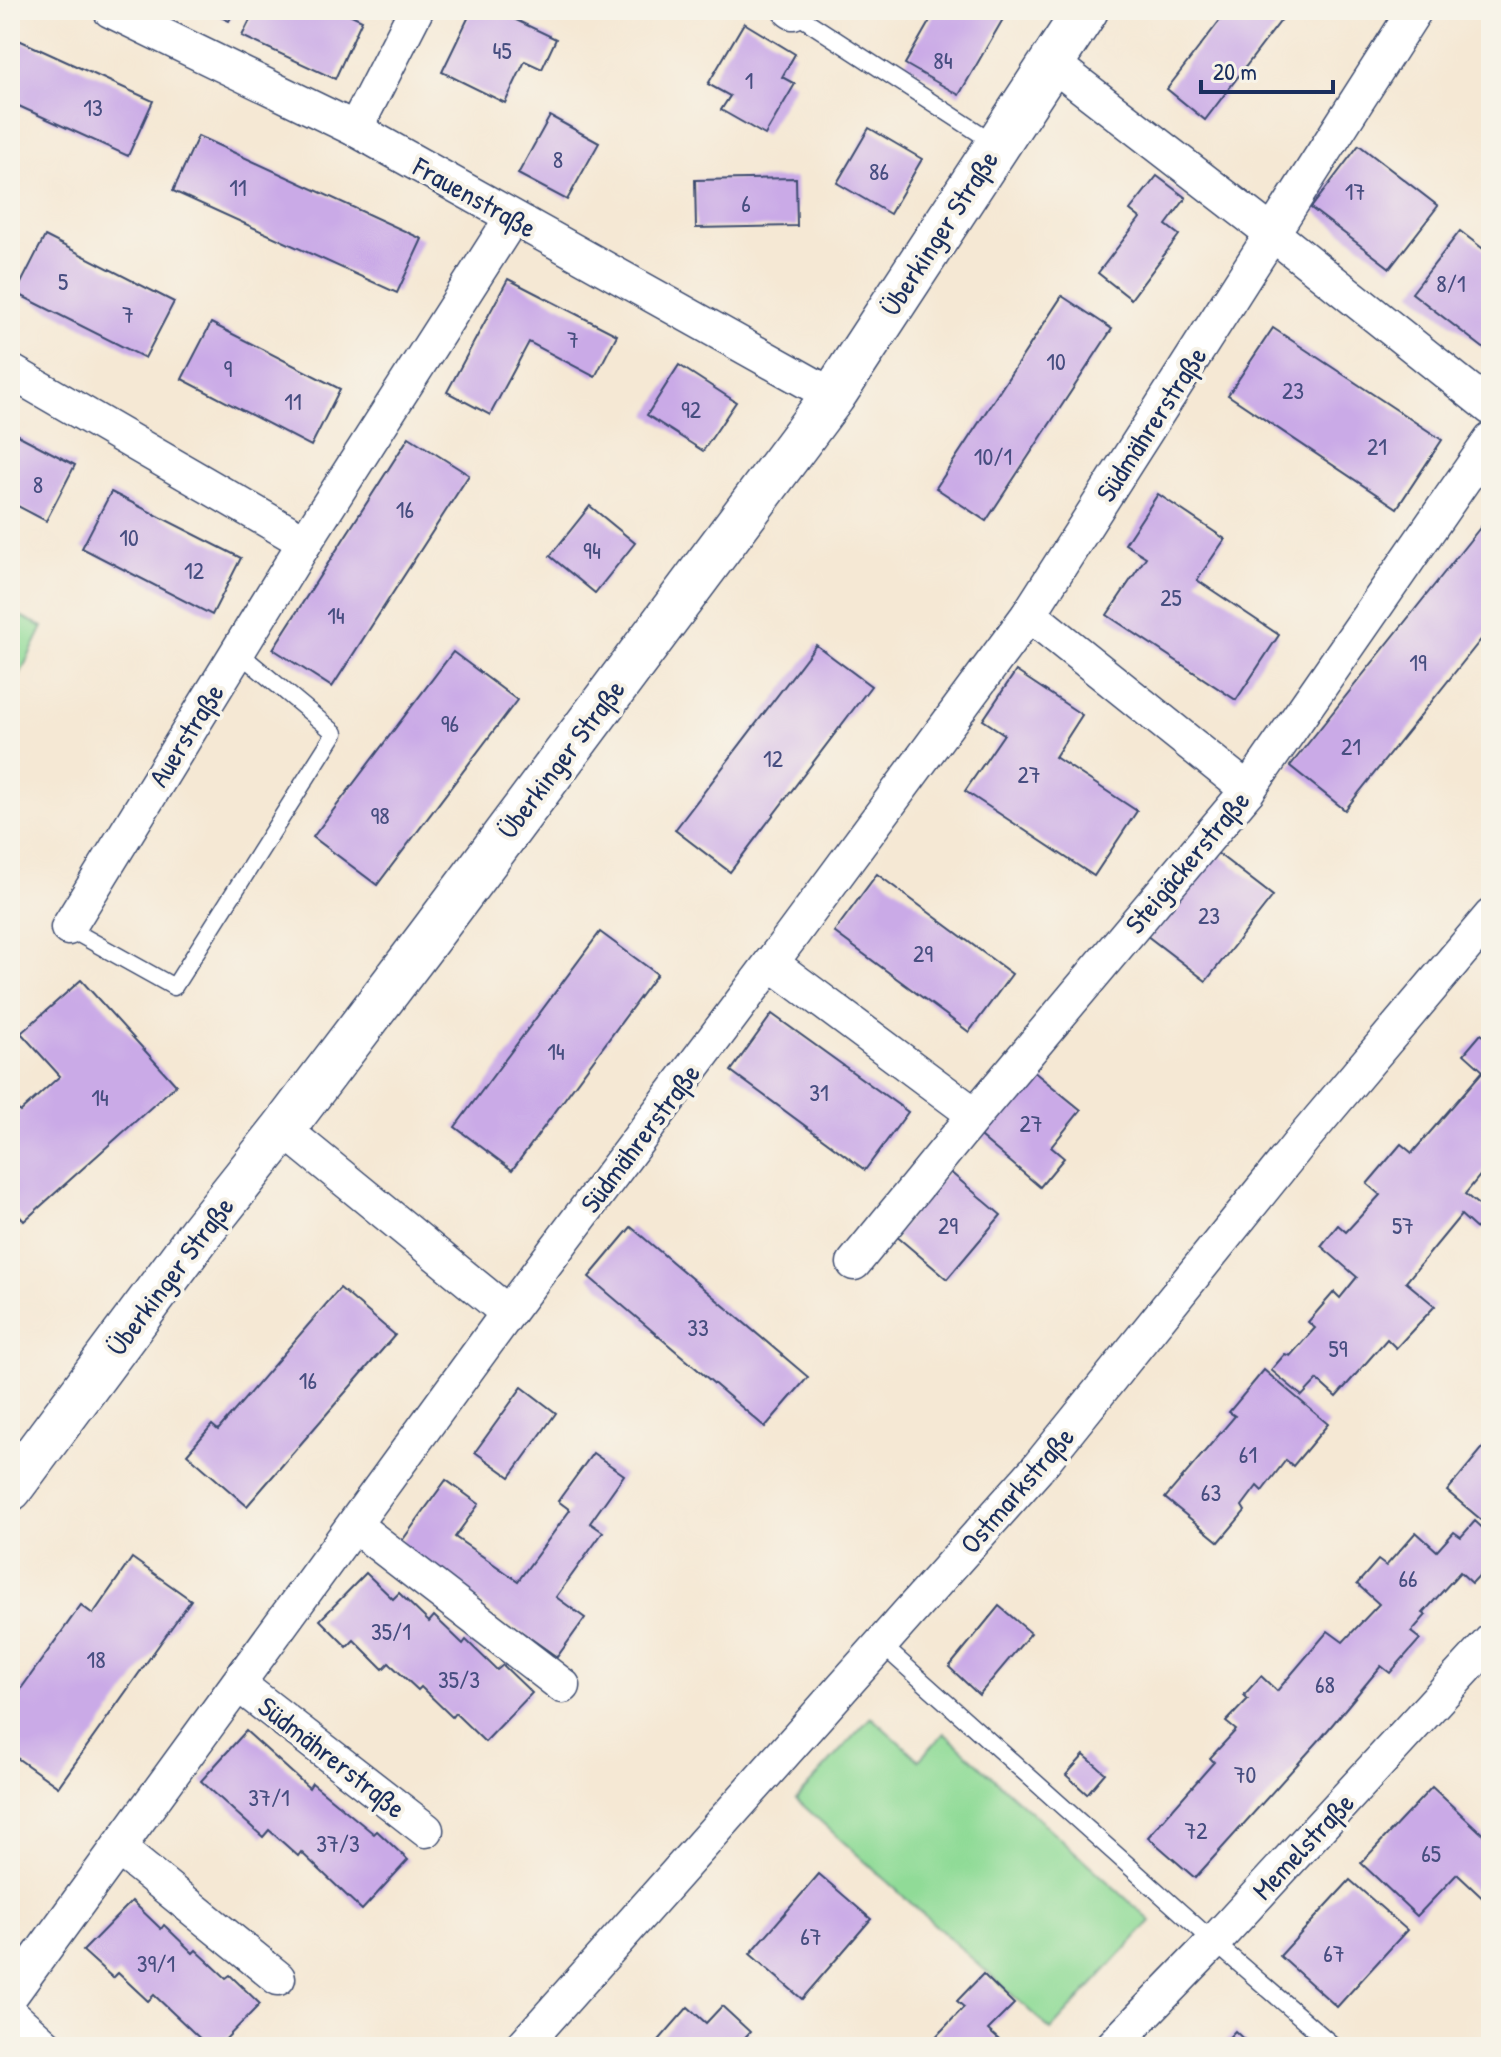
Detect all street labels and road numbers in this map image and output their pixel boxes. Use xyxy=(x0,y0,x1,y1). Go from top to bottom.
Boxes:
street label: Überkinger Straße xyxy=(871,143,1007,323)
street label: Frauenstraße xyxy=(406,147,543,246)
street label: Südmährerstraße xyxy=(1087,339,1215,509)
street label: Überkinger Straße xyxy=(489,672,633,846)
street label: Auerstraße xyxy=(139,676,233,794)
street label: Steigäckerstraße xyxy=(1116,782,1258,942)
street label: Südmährerstraße xyxy=(571,1056,709,1220)
street label: Überkinger Straße xyxy=(98,1189,242,1363)
street label: Ostmarkstraße xyxy=(951,1418,1083,1562)
street label: Südmährerstraße xyxy=(250,1687,414,1827)
street label: Memelstraße xyxy=(1244,1784,1362,1908)

